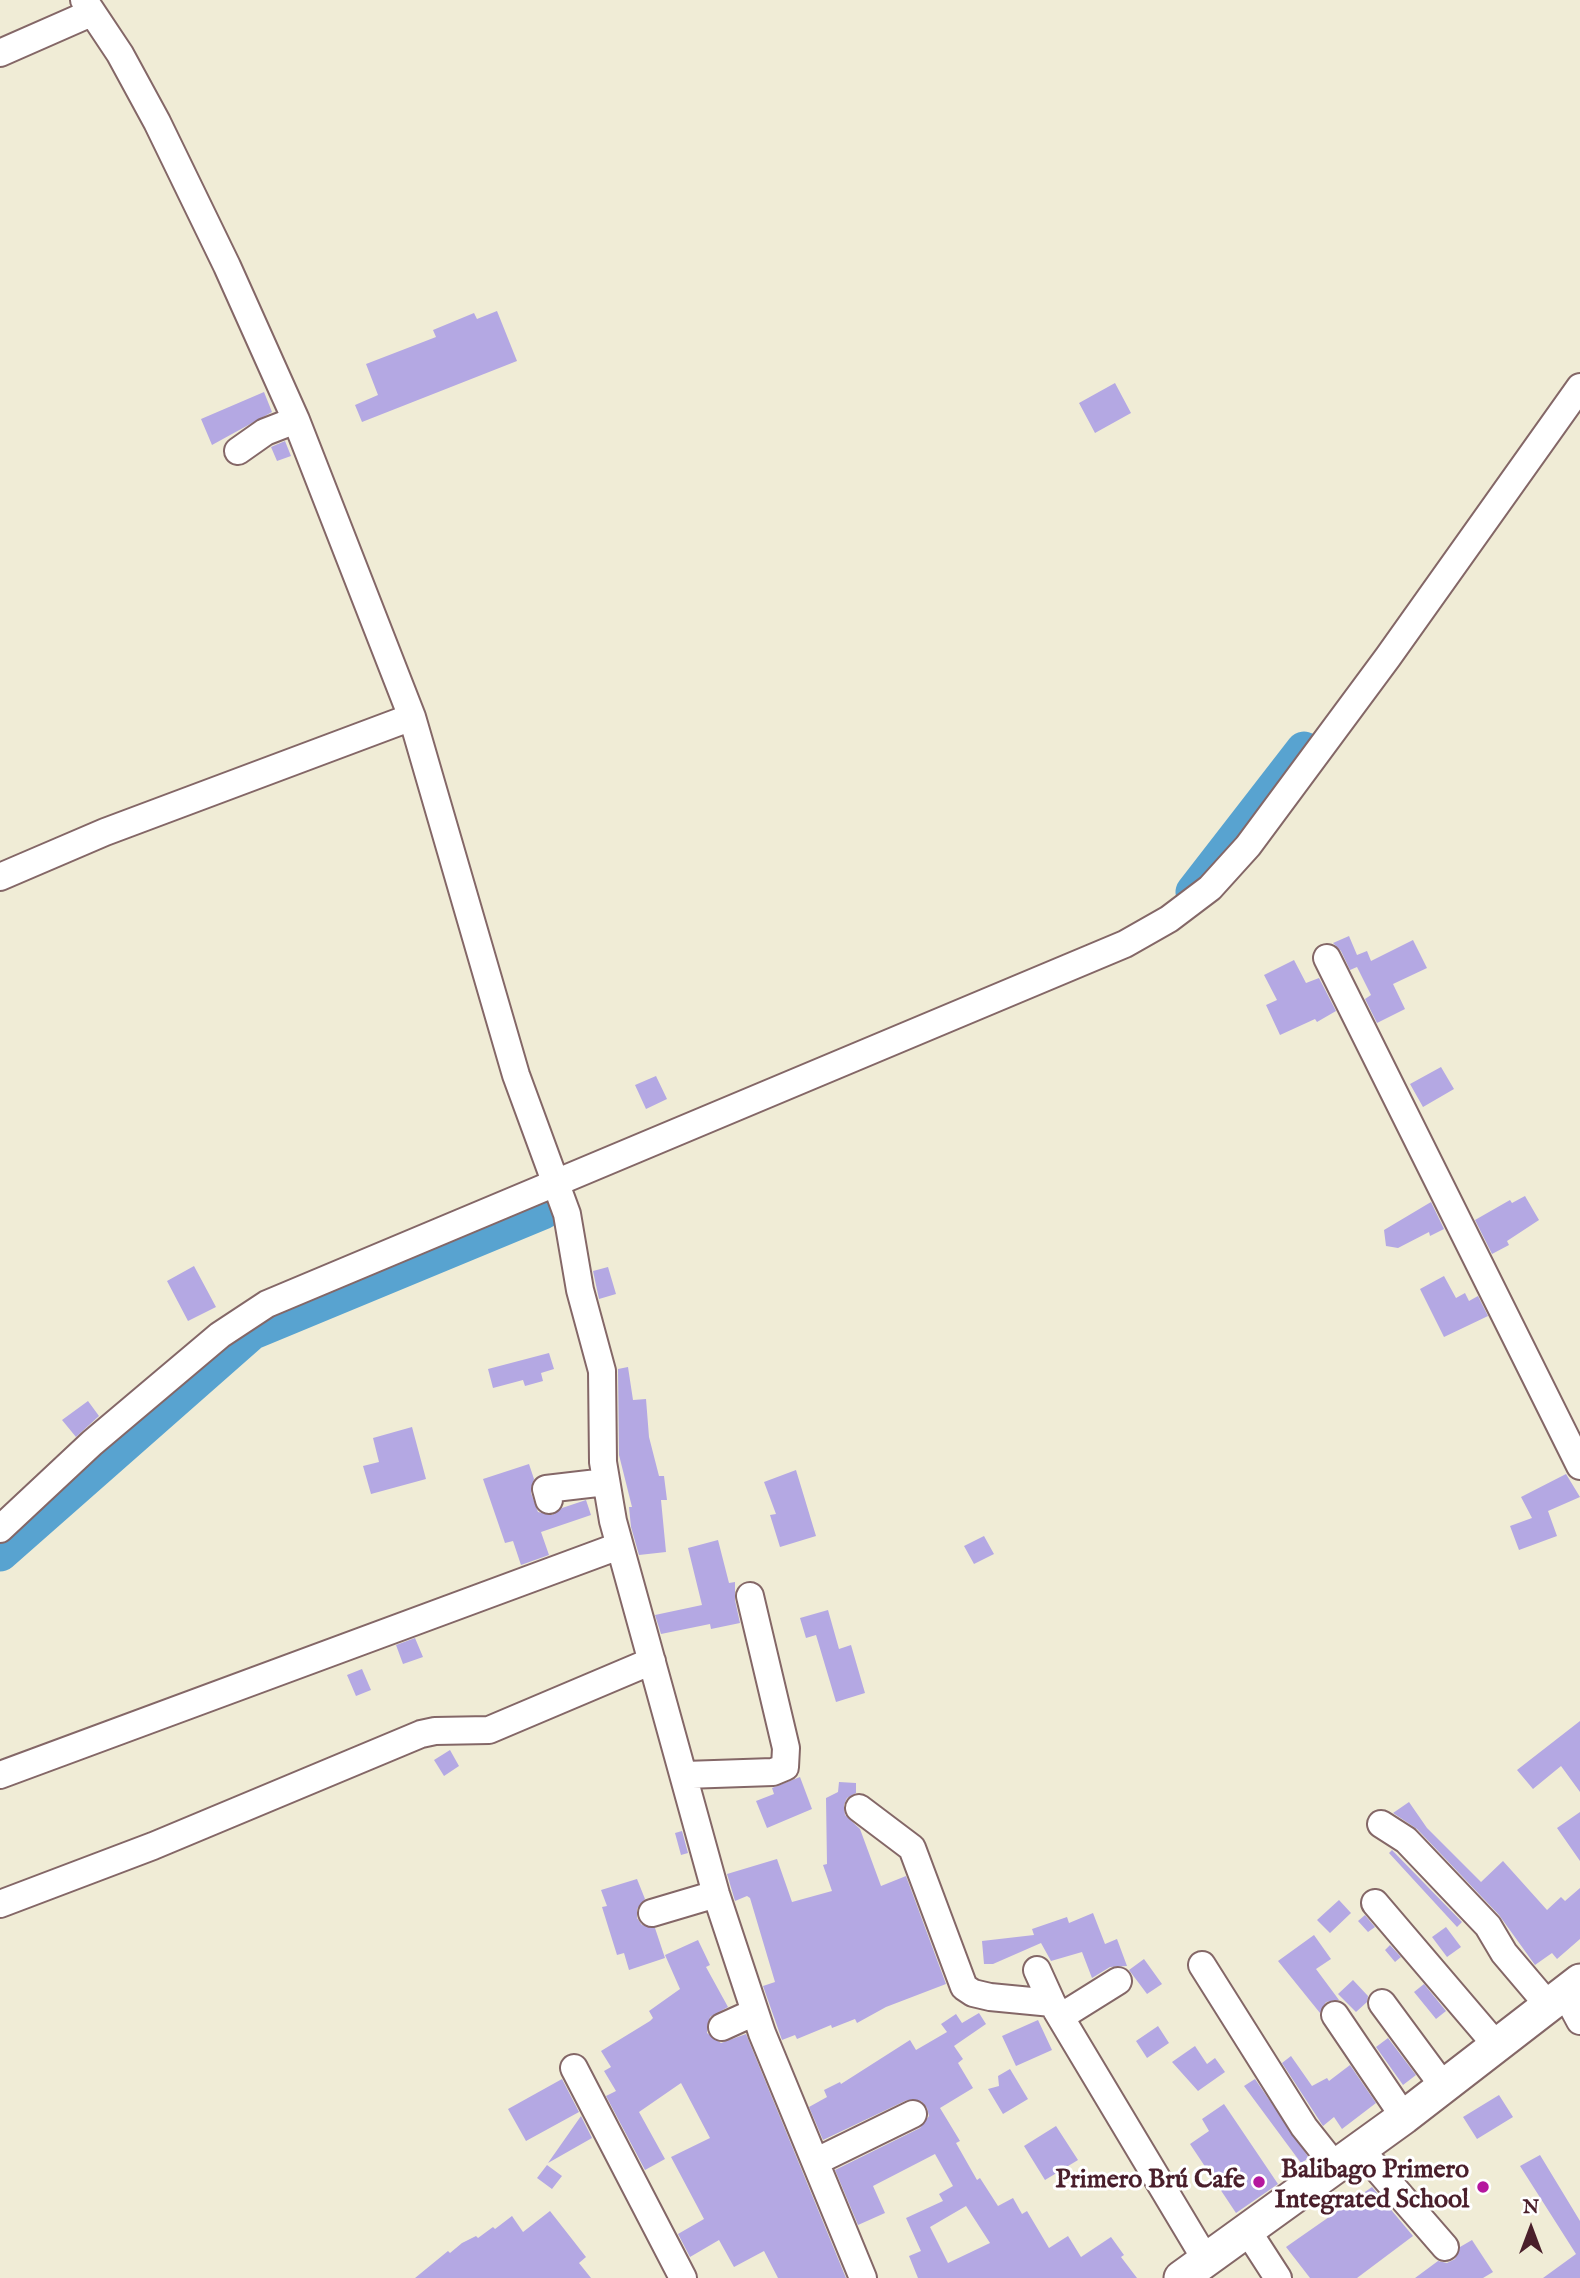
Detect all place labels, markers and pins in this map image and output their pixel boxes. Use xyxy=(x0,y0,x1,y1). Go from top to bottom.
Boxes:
place label: Balibago Primero Integrated School xyxy=(1275,2156,1469,2218)
place label: Primero Brú Cafe xyxy=(1055,2166,1245,2198)
marker: Primero Brú Cafe xyxy=(1251,2174,1267,2190)
marker: Balibago Primero Integrated School xyxy=(1475,2179,1491,2195)

